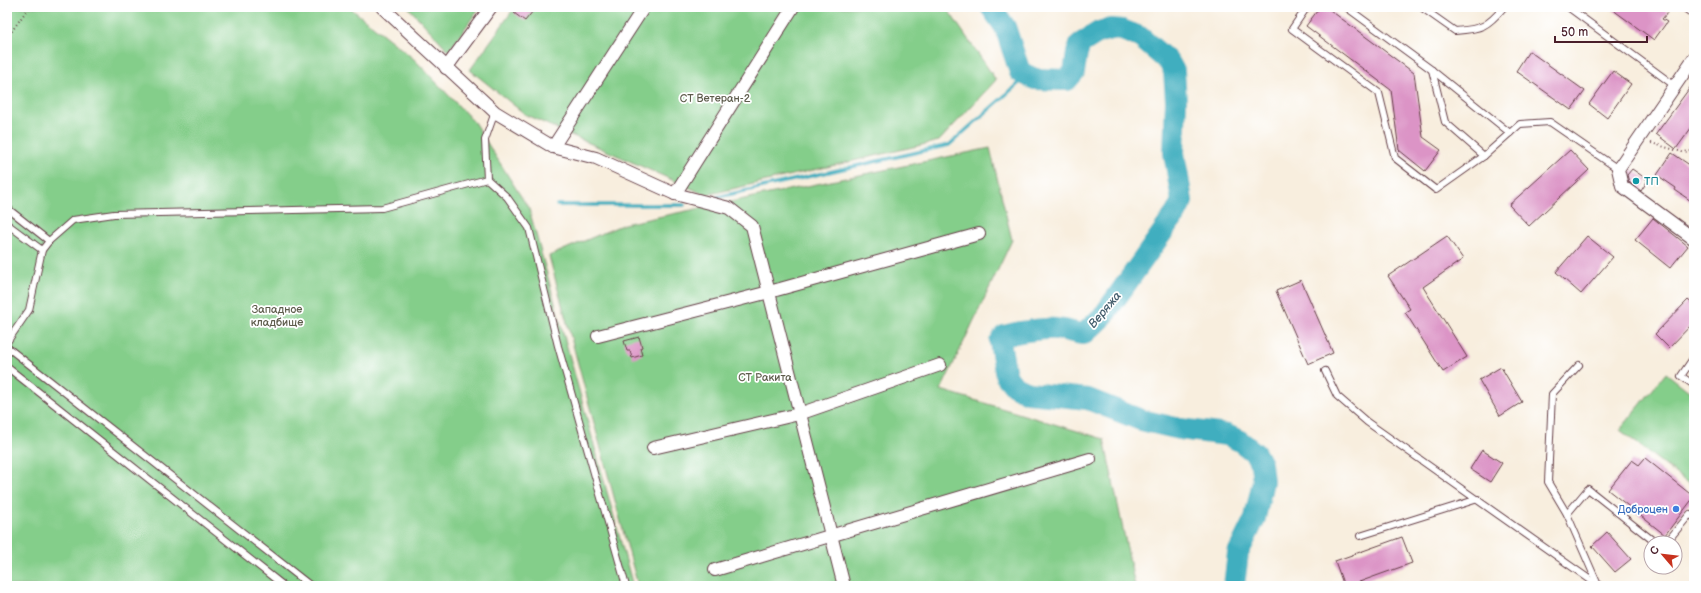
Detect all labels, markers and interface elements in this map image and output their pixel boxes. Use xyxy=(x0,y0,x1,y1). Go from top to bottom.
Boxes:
scale bar xyxy=(1555,18,1647,44)
text: 50 m xyxy=(1561,25,1588,40)
park label: СТ Ветеран-2 xyxy=(680,92,751,105)
place label: ТП xyxy=(1644,175,1659,188)
marker: ТП xyxy=(1631,176,1641,186)
water label: Веряжа xyxy=(1085,289,1125,331)
park label: Западное кладбище xyxy=(251,303,303,329)
park label: СТ Ракита xyxy=(738,371,792,384)
place label: Доброцен xyxy=(1618,503,1668,516)
marker: Доброцен xyxy=(1671,504,1681,514)
north arrow xyxy=(1643,535,1683,575)
text: С xyxy=(1647,544,1662,557)

